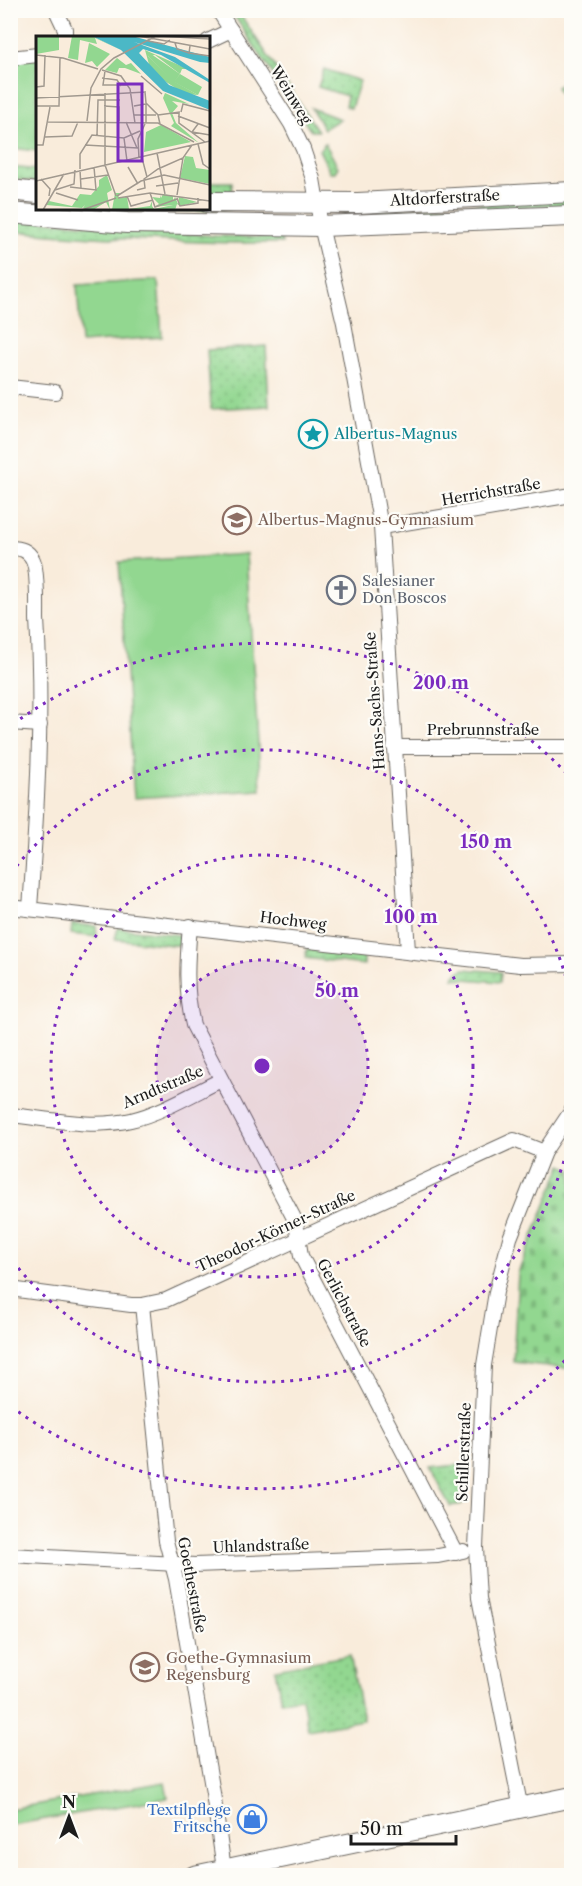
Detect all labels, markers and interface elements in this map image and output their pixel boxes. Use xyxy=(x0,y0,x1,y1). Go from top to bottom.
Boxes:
inset map xyxy=(36,36,210,210)
street label: Weinweg xyxy=(266,61,316,128)
street label: Altdorferstraße xyxy=(388,185,500,210)
place icon: Albertus-Magnus xyxy=(297,418,329,450)
place label: Albertus-Magnus xyxy=(333,424,457,443)
street label: Herrichstraße xyxy=(440,473,542,510)
school or university icon: Albertus-Magnus-Gymnasium xyxy=(221,504,253,536)
place label: Albertus-Magnus-Gymnasium xyxy=(257,510,474,529)
place label: Salesianer Don Boscos xyxy=(362,571,447,607)
church icon: Salesianer Don Boscos xyxy=(325,574,357,606)
street label: Hans-Sachs-Straße xyxy=(360,631,389,771)
text: 200 m xyxy=(413,672,469,694)
street label: Prebrunnstraße xyxy=(427,720,539,739)
text: 150 m xyxy=(460,831,512,853)
text: 100 m xyxy=(384,906,438,928)
street label: Hochweg xyxy=(259,907,327,934)
text: 50 m xyxy=(315,980,359,1002)
centre of rings xyxy=(252,1056,272,1076)
street label: Arndtstraße xyxy=(119,1061,206,1112)
street label: Theodor-Körner-Straße xyxy=(193,1185,358,1276)
street label: Gerlichstraße xyxy=(313,1255,376,1350)
street label: Schillerstraße xyxy=(452,1402,475,1502)
street label: Uhlandstraße xyxy=(212,1534,310,1557)
street label: Goethestraße xyxy=(174,1535,211,1635)
place label: Goethe-Gymnasium Regensburg xyxy=(166,1648,312,1684)
school or university icon: Goethe-Gymnasium Regensburg xyxy=(129,1651,161,1683)
north arrow xyxy=(39,1787,99,1847)
text: N xyxy=(62,1792,76,1812)
place label: Textilpflege Fritsche xyxy=(147,1800,231,1836)
shop icon: Textilpflege Fritsche xyxy=(236,1803,268,1835)
scale bar xyxy=(351,1808,456,1846)
text: 50 m xyxy=(360,1818,403,1840)

